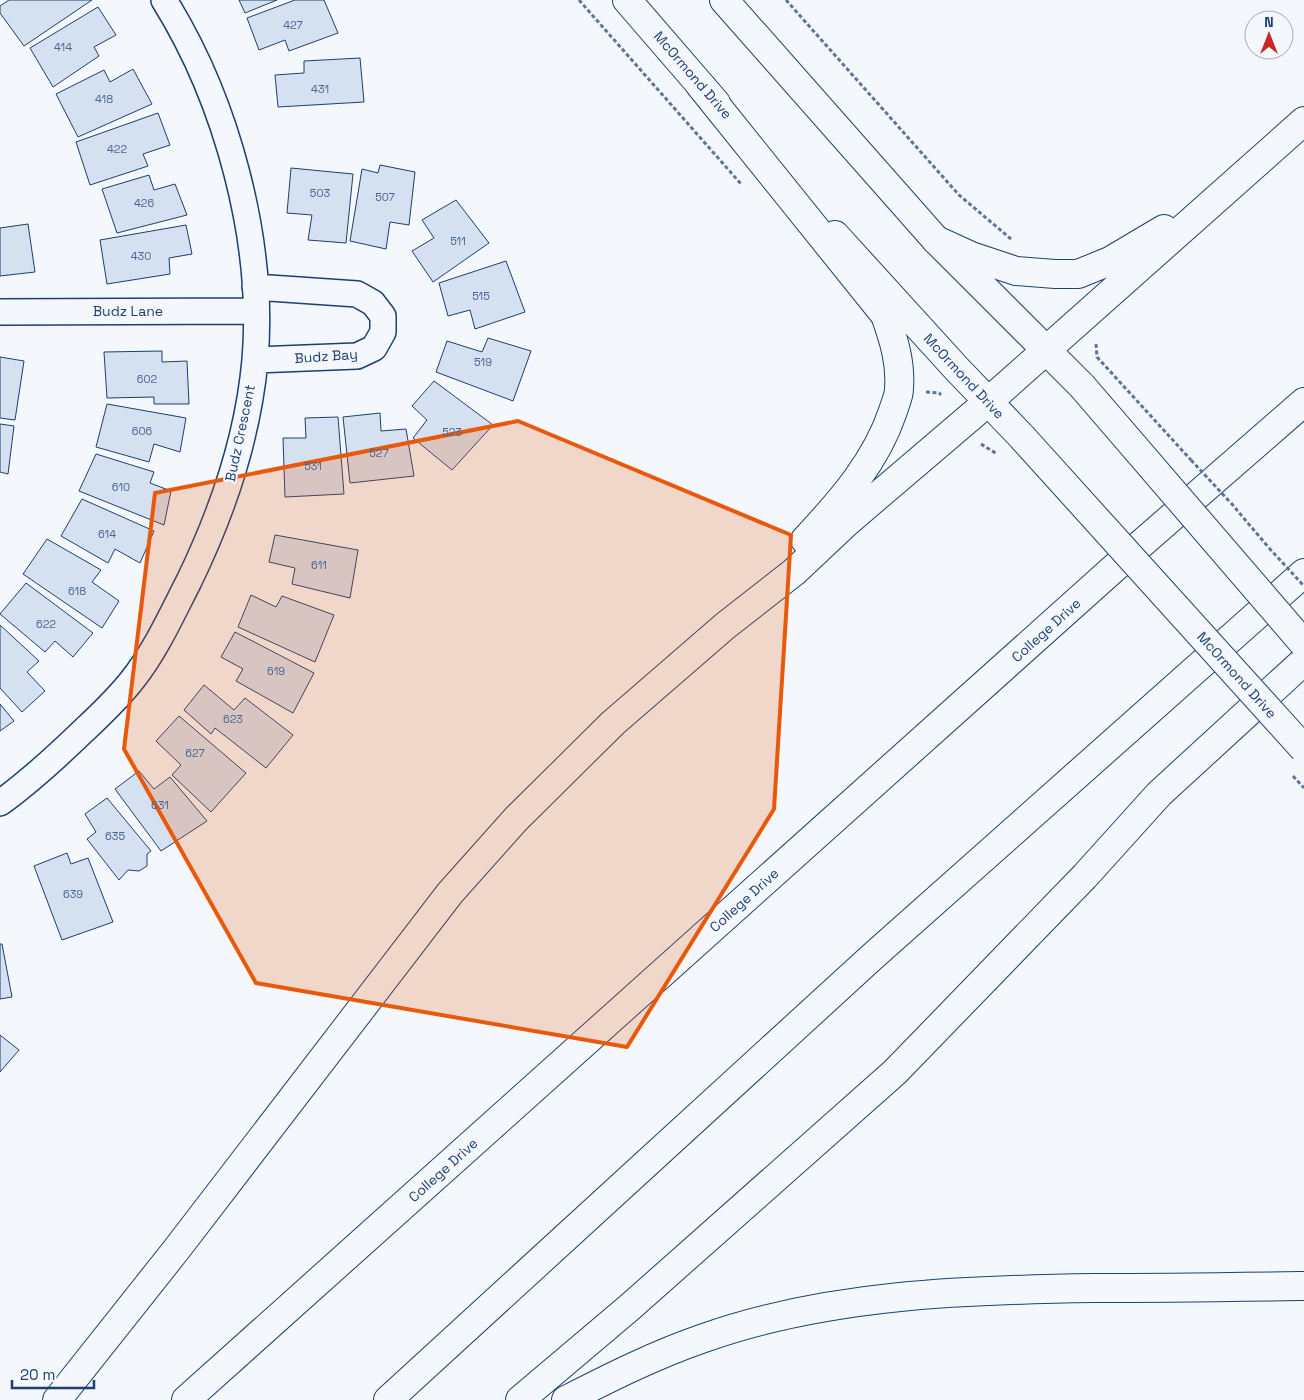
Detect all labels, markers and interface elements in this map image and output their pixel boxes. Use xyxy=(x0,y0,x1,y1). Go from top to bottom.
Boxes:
north arrow xyxy=(1244,10,1294,60)
text: N xyxy=(1264,13,1274,31)
house number: 427 xyxy=(283,18,303,32)
street label: McOrmond Drive xyxy=(650,27,736,123)
house number: 414 xyxy=(54,40,72,54)
house number: 431 xyxy=(311,82,329,96)
house number: 418 xyxy=(95,92,113,106)
house number: 422 xyxy=(107,142,127,156)
house number: 503 xyxy=(310,186,330,200)
house number: 507 xyxy=(375,190,395,204)
house number: 426 xyxy=(134,196,154,210)
house number: 511 xyxy=(450,234,466,248)
house number: 430 xyxy=(131,249,151,263)
house number: 515 xyxy=(472,289,490,303)
street label: Budz Lane xyxy=(93,302,163,320)
street label: McOrmond Drive xyxy=(920,329,1008,423)
street label: Budz Bay xyxy=(294,345,358,367)
house number: 519 xyxy=(474,355,492,369)
house number: 602 xyxy=(137,372,158,386)
street label: Budz Crescent xyxy=(221,383,259,483)
house number: 606 xyxy=(132,424,153,438)
house number: 523 xyxy=(442,425,462,439)
house number: 527 xyxy=(369,446,389,460)
house number: 531 xyxy=(304,459,322,473)
house number: 610 xyxy=(112,480,130,494)
house number: 614 xyxy=(98,527,116,541)
house number: 611 xyxy=(311,558,327,572)
house number: 618 xyxy=(68,584,86,598)
street label: College Drive xyxy=(1008,594,1084,666)
house number: 622 xyxy=(36,617,56,631)
street label: McOrmond Drive xyxy=(1193,628,1281,722)
house number: 619 xyxy=(267,664,285,678)
house number: 623 xyxy=(223,712,243,726)
house number: 627 xyxy=(185,746,205,760)
house number: 631 xyxy=(151,798,169,812)
house number: 635 xyxy=(105,829,125,843)
street label: College Drive xyxy=(706,864,782,936)
house number: 639 xyxy=(63,887,83,901)
street label: College Drive xyxy=(405,1134,481,1206)
scale bar xyxy=(12,1358,95,1390)
text: 20 m xyxy=(20,1365,55,1384)

